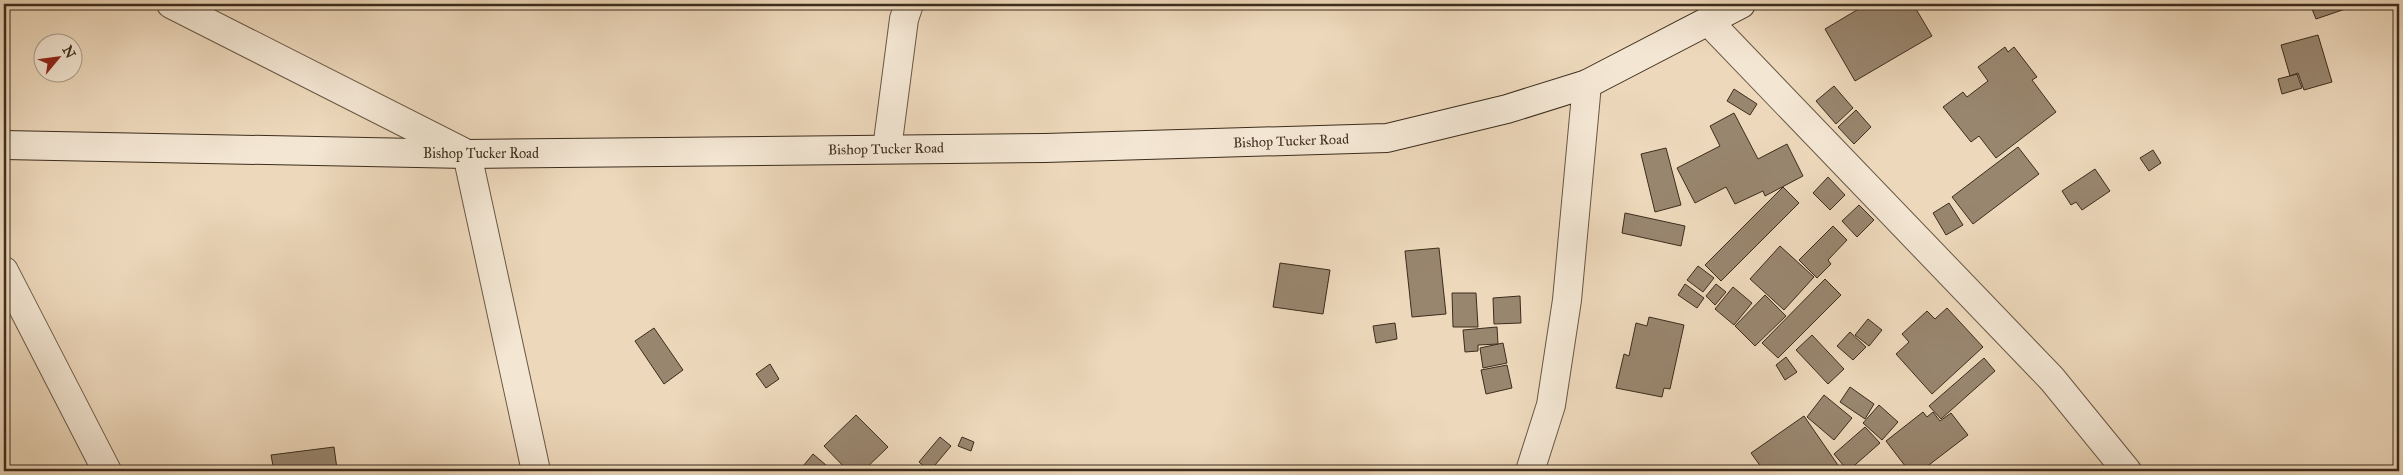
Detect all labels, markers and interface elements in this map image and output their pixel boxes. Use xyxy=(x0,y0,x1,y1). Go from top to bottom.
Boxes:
north arrow xyxy=(32,32,82,82)
text: N xyxy=(59,43,79,61)
street label: Bishop Tucker Road xyxy=(1233,130,1349,152)
street label: Bishop Tucker Road xyxy=(828,139,944,159)
street label: Bishop Tucker Road xyxy=(423,145,539,162)

